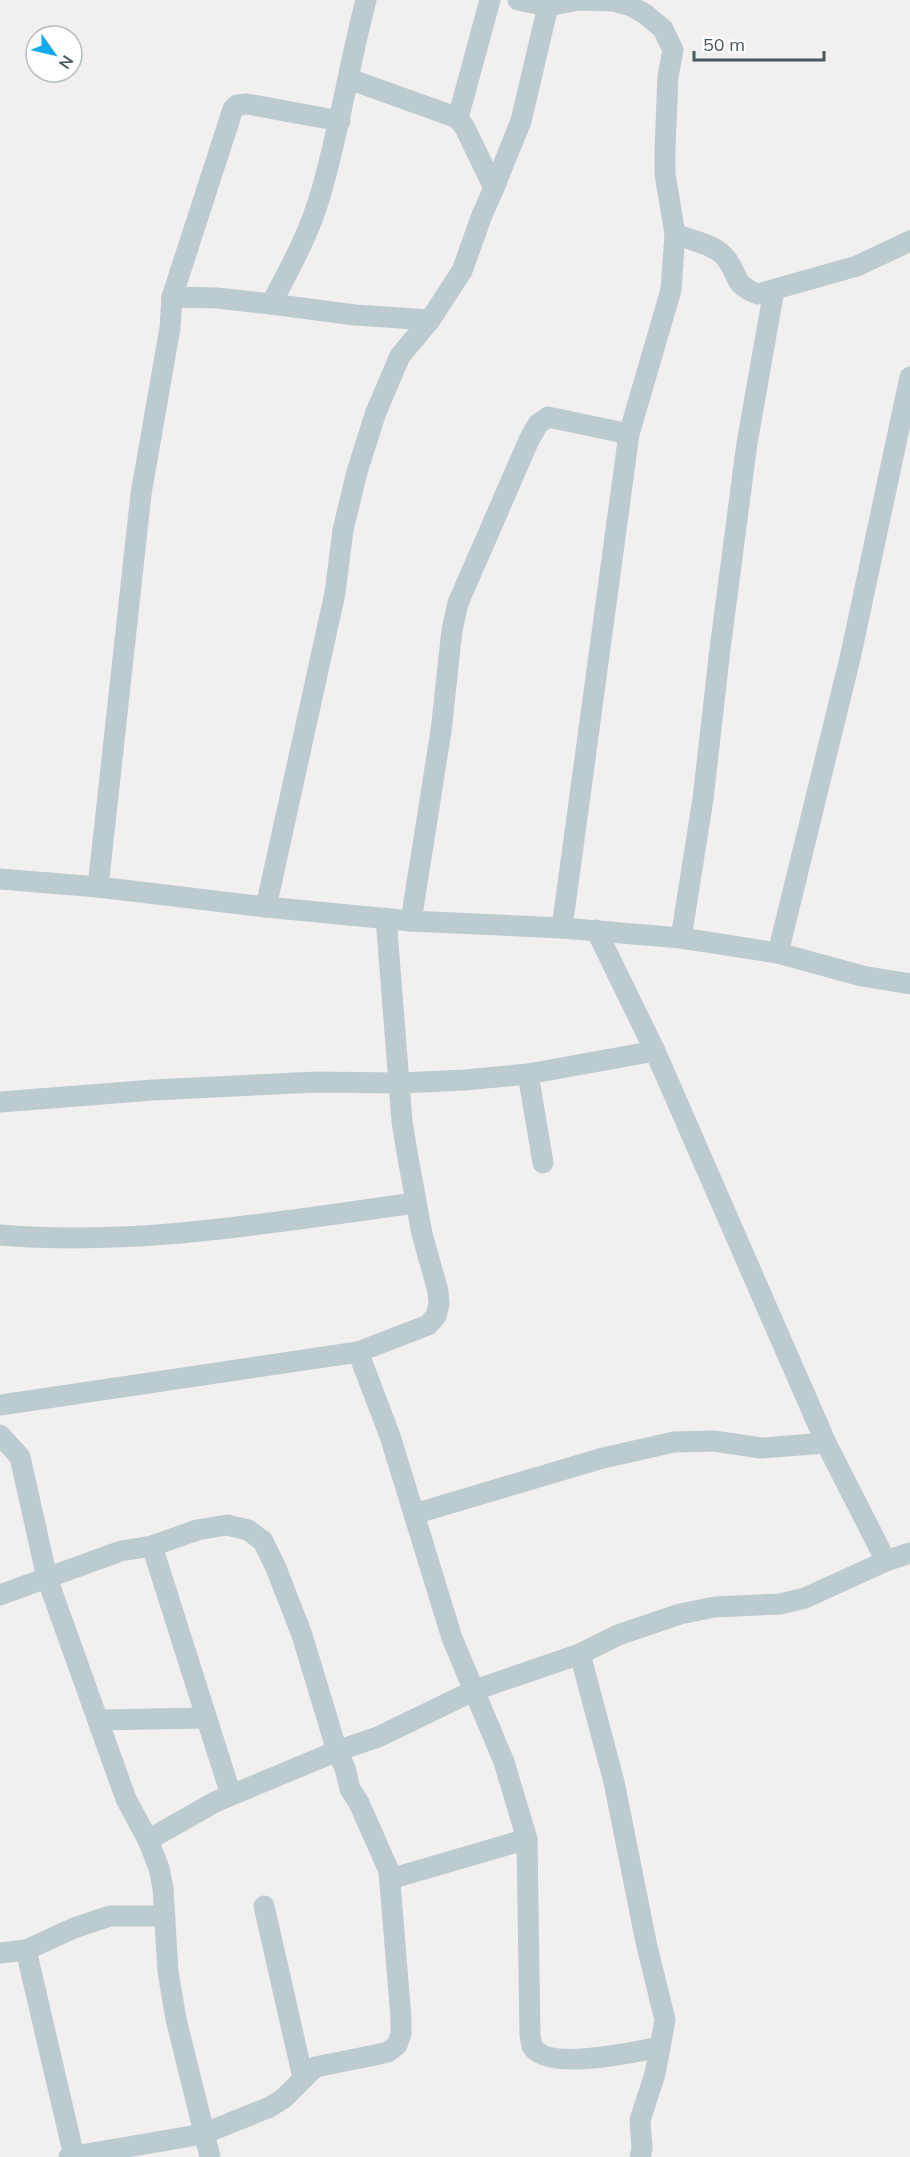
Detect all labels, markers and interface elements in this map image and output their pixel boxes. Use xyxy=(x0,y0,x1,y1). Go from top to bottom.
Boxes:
north arrow xyxy=(24,24,84,84)
scale bar xyxy=(694,24,824,62)
text: 50 m xyxy=(703,33,745,56)
text: N xyxy=(55,52,78,73)

